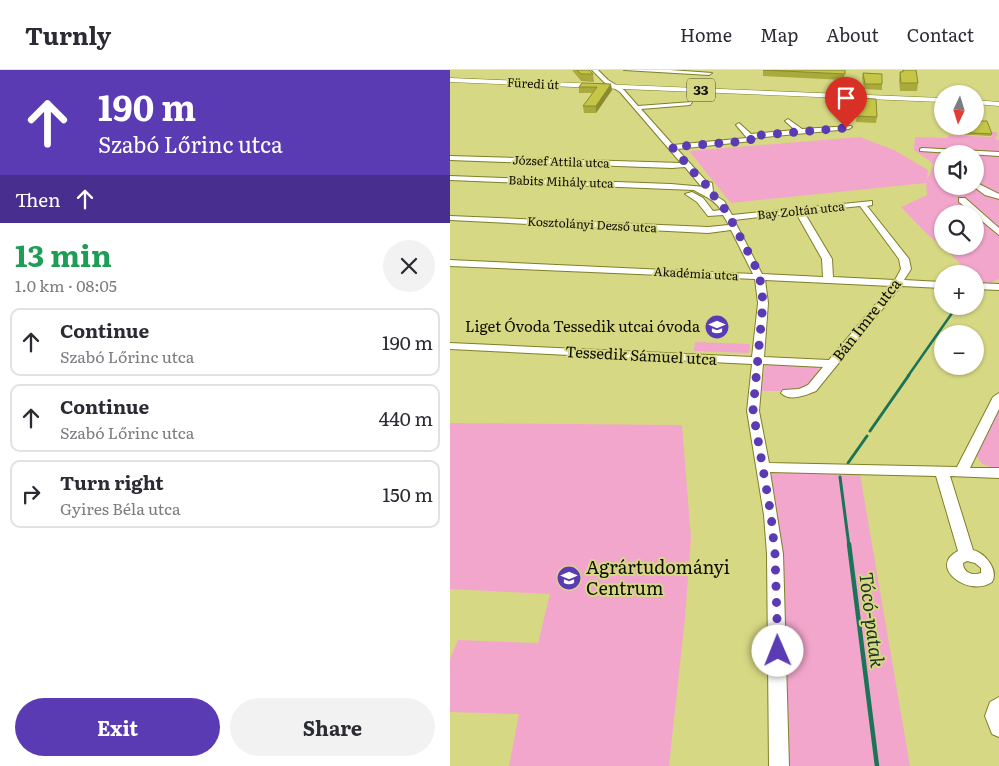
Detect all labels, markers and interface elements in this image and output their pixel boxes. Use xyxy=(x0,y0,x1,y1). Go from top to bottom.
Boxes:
text: Turnly xyxy=(25,17,111,52)
text: Home xyxy=(680,21,732,48)
text: Map xyxy=(760,21,798,48)
text: About xyxy=(826,21,879,48)
text: Contact xyxy=(907,21,974,48)
street label: Füredi út xyxy=(506,73,560,93)
pin xyxy=(825,77,867,128)
road number: 33 xyxy=(687,78,715,102)
text: 190 m xyxy=(98,80,196,132)
icon: arrive xyxy=(832,84,860,112)
north arrow xyxy=(934,85,984,135)
map controls xyxy=(934,85,984,375)
icon: ahead xyxy=(15,90,80,155)
text: Szabó Lőrinc utca xyxy=(98,127,283,160)
button: sound xyxy=(934,145,984,195)
street label: József Attila utca xyxy=(512,150,610,172)
street label: Babits Mihály utca xyxy=(508,170,614,192)
text: Then xyxy=(15,185,61,213)
icon: ahead xyxy=(71,185,99,213)
street label: Bay Zoltán utca xyxy=(756,196,846,224)
button: search xyxy=(934,205,984,255)
street label: Kosztolányi Dezső utca xyxy=(527,212,658,236)
text: 13 min xyxy=(15,232,112,276)
button: close xyxy=(383,240,435,292)
street label: Akadémia utca xyxy=(653,262,739,284)
button: + xyxy=(934,265,984,315)
street label: Bán Imre utca xyxy=(826,272,906,365)
text: 1.0 km · 08:05 xyxy=(15,273,117,297)
place label: Liget Óvoda Tessedik utcai óvoda xyxy=(465,314,701,337)
school or university icon: Liget Óvoda Tessedik utcai óvoda xyxy=(704,314,730,340)
text: Continue xyxy=(60,316,149,344)
button: − xyxy=(934,325,984,375)
icon: ahead xyxy=(17,328,45,356)
text: 190 m xyxy=(382,328,433,356)
street label: Tessedik Sámuel utca xyxy=(565,339,718,370)
text: Szabó Lőrinc utca xyxy=(60,344,194,368)
text: Continue xyxy=(60,392,149,420)
icon: ahead xyxy=(17,404,45,432)
text: 440 m xyxy=(379,404,433,432)
text: Szabó Lőrinc utca xyxy=(60,420,194,444)
text: Turn right xyxy=(60,468,164,496)
icon: right xyxy=(17,480,45,508)
text: 150 m xyxy=(382,480,433,508)
text: Gyires Béla utca xyxy=(60,496,181,520)
place label: Agrártudományi Centrum xyxy=(586,553,730,601)
school or university icon: Agrártudományi Centrum xyxy=(556,565,582,591)
water label: Tócó-patak xyxy=(853,570,893,670)
position arrow xyxy=(751,624,803,676)
button: Exit xyxy=(15,698,220,756)
button: Share xyxy=(230,698,435,756)

